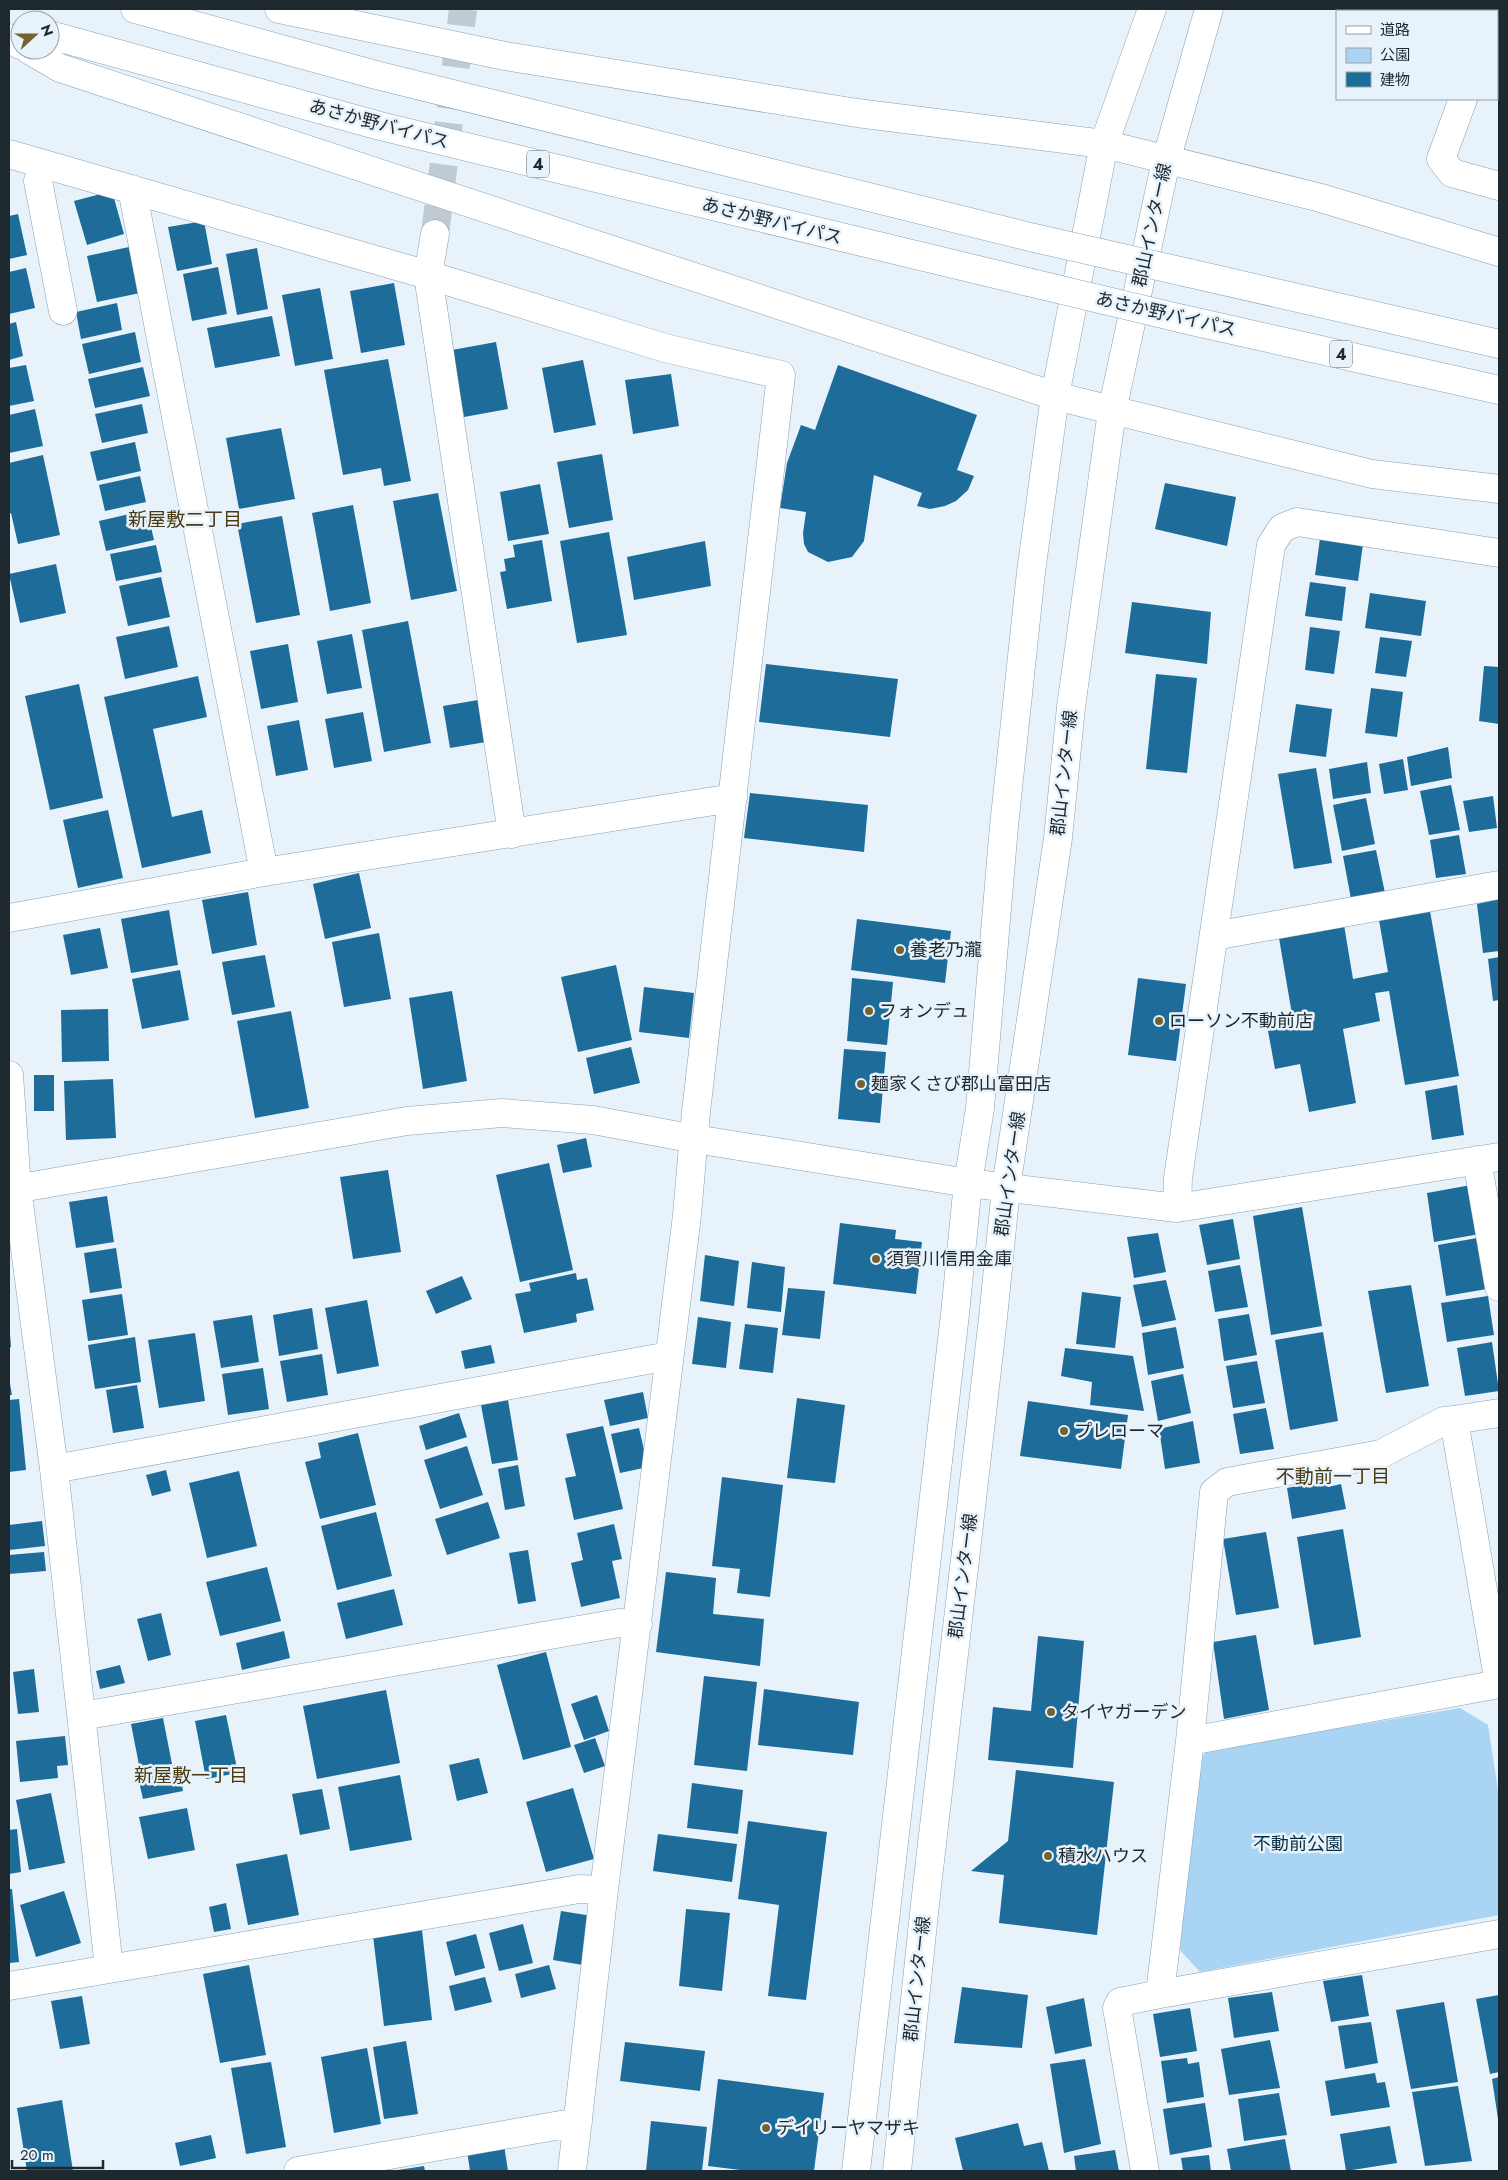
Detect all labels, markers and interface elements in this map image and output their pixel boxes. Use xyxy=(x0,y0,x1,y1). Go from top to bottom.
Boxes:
north arrow xyxy=(10,10,60,60)
legend xyxy=(1336,10,1498,100)
text: 道路 xyxy=(1380,19,1410,41)
text: N xyxy=(36,22,58,39)
text: 公園 xyxy=(1380,44,1410,66)
text: 建物 xyxy=(1380,69,1410,91)
street label: あさか野バイパス xyxy=(306,93,452,155)
road number: 4 xyxy=(527,150,549,178)
street label: 郡山インター線 xyxy=(1126,161,1178,289)
street label: あさか野バイパス xyxy=(699,191,845,251)
street label: あさか野バイパス xyxy=(1093,285,1239,343)
road number: 4 xyxy=(1330,340,1352,368)
district label: 新屋敷二丁目 xyxy=(128,506,242,533)
street label: 郡山インター線 xyxy=(1044,709,1084,837)
place label: 養老乃瀧 xyxy=(910,937,982,963)
marker: 養老乃瀧 xyxy=(894,944,906,956)
place label: フォンデュ xyxy=(879,998,969,1024)
marker: フォンデュ xyxy=(863,1005,875,1017)
place label: ローソン不動前店 xyxy=(1169,1008,1313,1034)
marker: ローソン不動前店 xyxy=(1153,1015,1165,1027)
place label: 麺家くさび郡山富田店 xyxy=(871,1071,1051,1097)
marker: 麺家くさび郡山富田店 xyxy=(855,1078,867,1090)
street label: 郡山インター線 xyxy=(988,1110,1032,1238)
place label: 須賀川信用金庫 xyxy=(886,1246,1012,1272)
marker: 須賀川信用金庫 xyxy=(870,1253,882,1265)
place label: プレローマ xyxy=(1074,1418,1164,1444)
marker: プレローマ xyxy=(1058,1425,1070,1437)
district label: 不動前一丁目 xyxy=(1276,1463,1390,1490)
street label: 郡山インター線 xyxy=(942,1512,984,1640)
place label: タイヤガーデン xyxy=(1061,1699,1186,1725)
marker: タイヤガーデン xyxy=(1045,1706,1057,1718)
district label: 新屋敷一丁目 xyxy=(134,1762,248,1789)
park label: 不動前公園 xyxy=(1253,1831,1343,1857)
place label: 積水ハウス xyxy=(1058,1843,1148,1869)
marker: 積水ハウス xyxy=(1042,1850,1054,1862)
street label: 郡山インター線 xyxy=(897,1915,937,2043)
place label: デイリーヤマザキ xyxy=(776,2115,920,2141)
marker: デイリーヤマザキ xyxy=(760,2122,772,2134)
scale bar xyxy=(12,2138,104,2170)
text: 20 m xyxy=(20,2144,54,2166)

